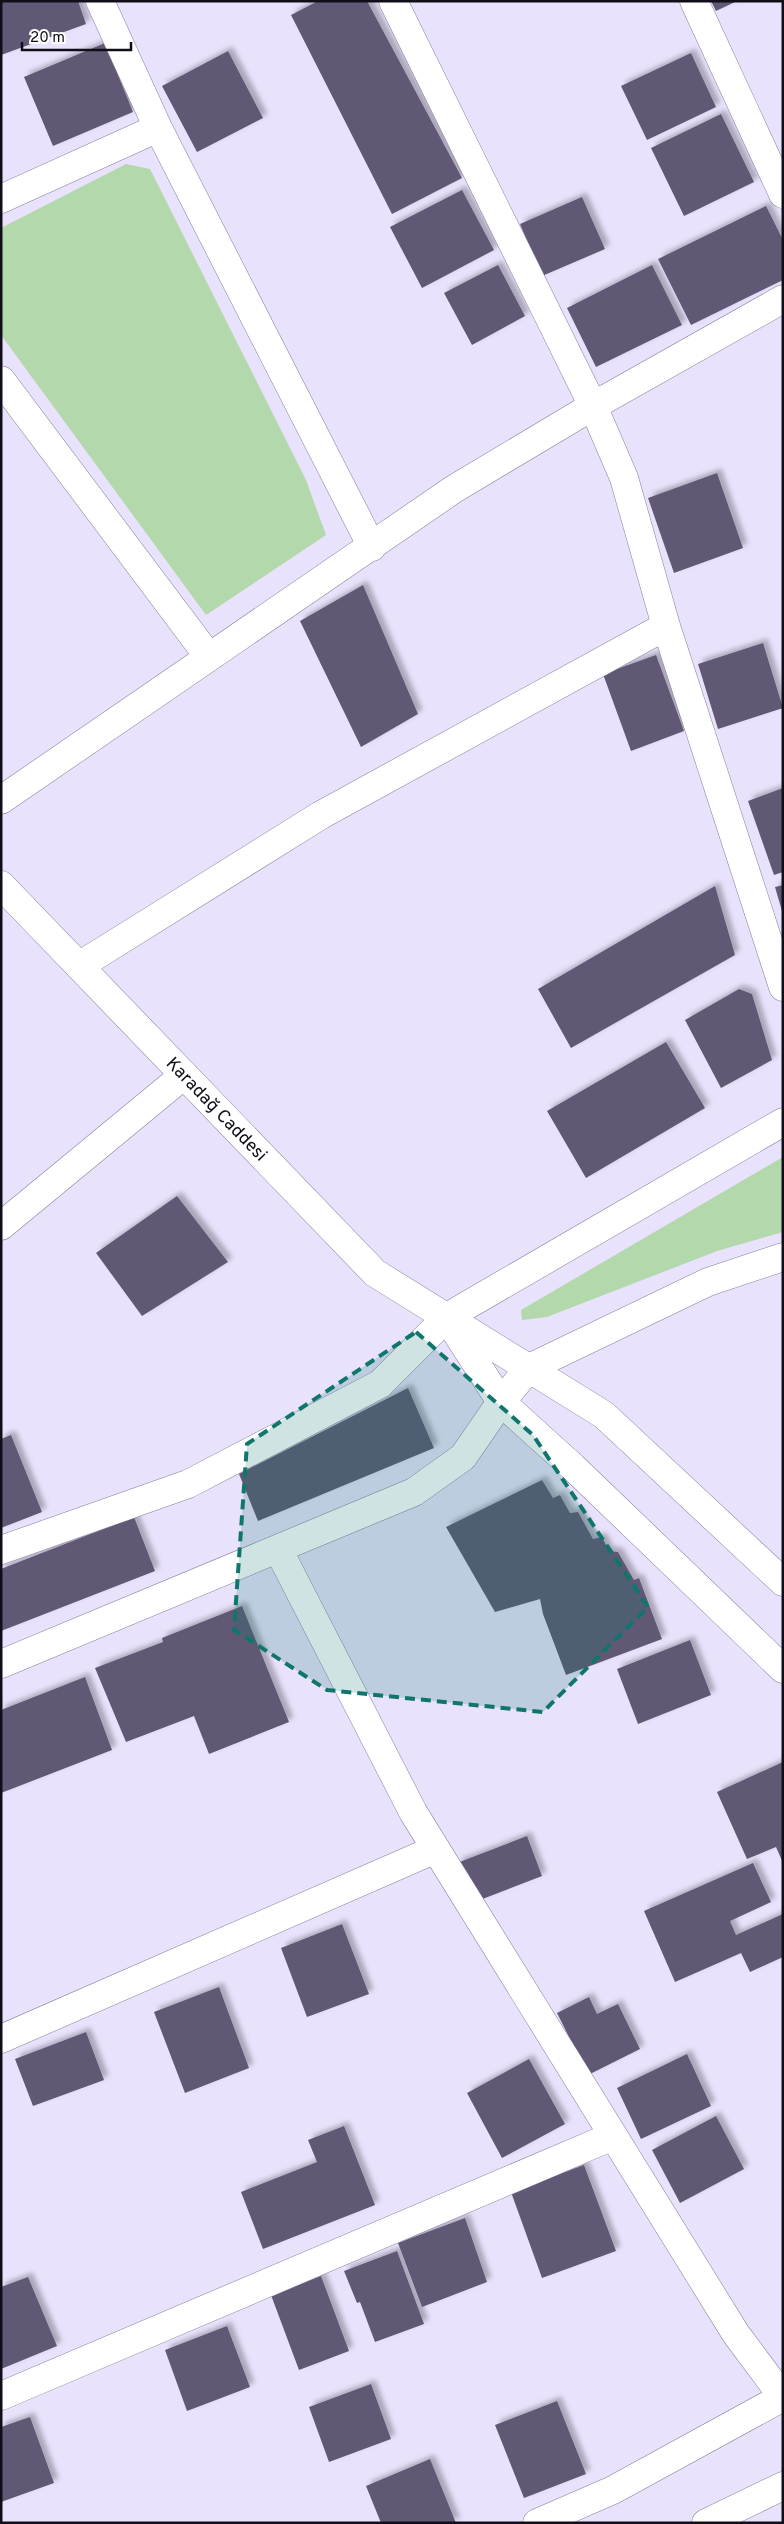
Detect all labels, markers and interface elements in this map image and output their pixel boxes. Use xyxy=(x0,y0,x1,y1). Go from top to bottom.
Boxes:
scale bar xyxy=(22,20,131,52)
text: 20 m xyxy=(30,29,65,48)
street label: Karadağ Caddesi xyxy=(160,1053,271,1167)

